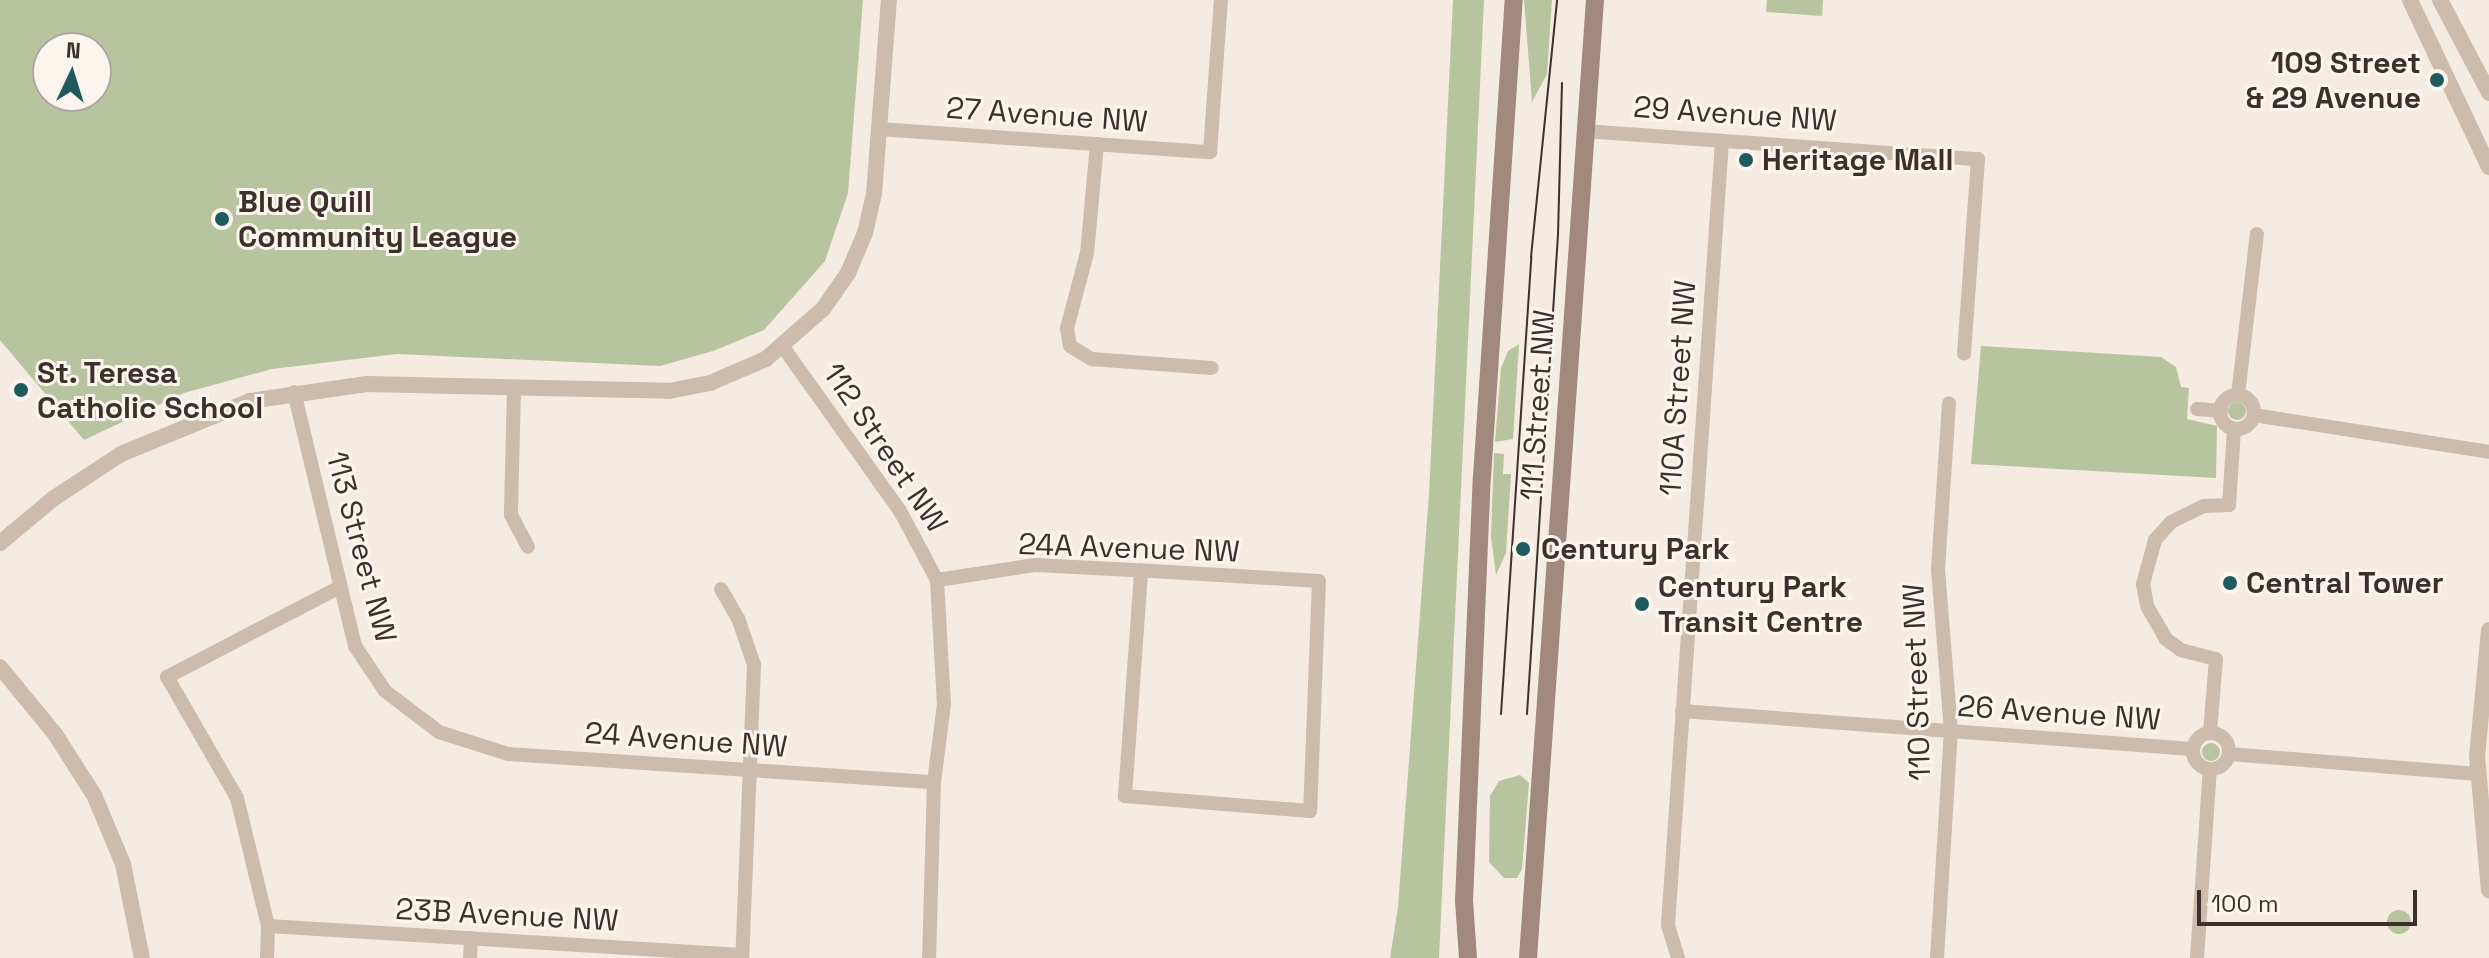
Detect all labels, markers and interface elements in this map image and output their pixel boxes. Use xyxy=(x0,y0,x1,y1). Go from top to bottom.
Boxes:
north arrow xyxy=(32,32,112,112)
text: N xyxy=(65,36,82,65)
place label: 109 Street & 29 Avenue xyxy=(2246,45,2421,116)
marker: 109 Street & 29 Avenue xyxy=(2428,71,2446,89)
street label: 29 Avenue NW xyxy=(1632,89,1838,139)
street label: 27 Avenue NW xyxy=(945,90,1149,140)
place label: Heritage Mall xyxy=(1762,142,1953,178)
marker: Heritage Mall xyxy=(1737,151,1755,169)
place label: Blue Quill Community League xyxy=(238,184,517,254)
marker: Blue Quill Community League xyxy=(213,210,231,228)
street label: 110A Street NW xyxy=(1652,279,1704,497)
street label: 111 Street NW xyxy=(1513,309,1563,501)
place label: St. Teresa Catholic School xyxy=(37,355,263,426)
street label: 112 Street NW xyxy=(815,357,955,539)
marker: St. Teresa Catholic School xyxy=(12,381,30,399)
street label: 113 Street NW xyxy=(318,447,404,647)
street label: 24A Avenue NW xyxy=(1017,526,1241,570)
place label: Century Park xyxy=(1541,531,1730,567)
marker: Century Park xyxy=(1512,538,1534,560)
place label: Central Tower xyxy=(2246,565,2445,601)
place label: Century Park Transit Centre xyxy=(1658,569,1863,640)
marker: Central Tower xyxy=(2221,574,2239,592)
street label: 110 Street NW xyxy=(1896,583,1938,781)
marker: Century Park Transit Centre xyxy=(1633,595,1651,613)
street label: 26 Avenue NW xyxy=(1956,688,2162,738)
street label: 24 Avenue NW xyxy=(583,715,789,765)
scale bar xyxy=(2201,874,2421,924)
text: 100 m xyxy=(2211,888,2279,919)
street label: 23B Avenue NW xyxy=(394,891,620,939)

